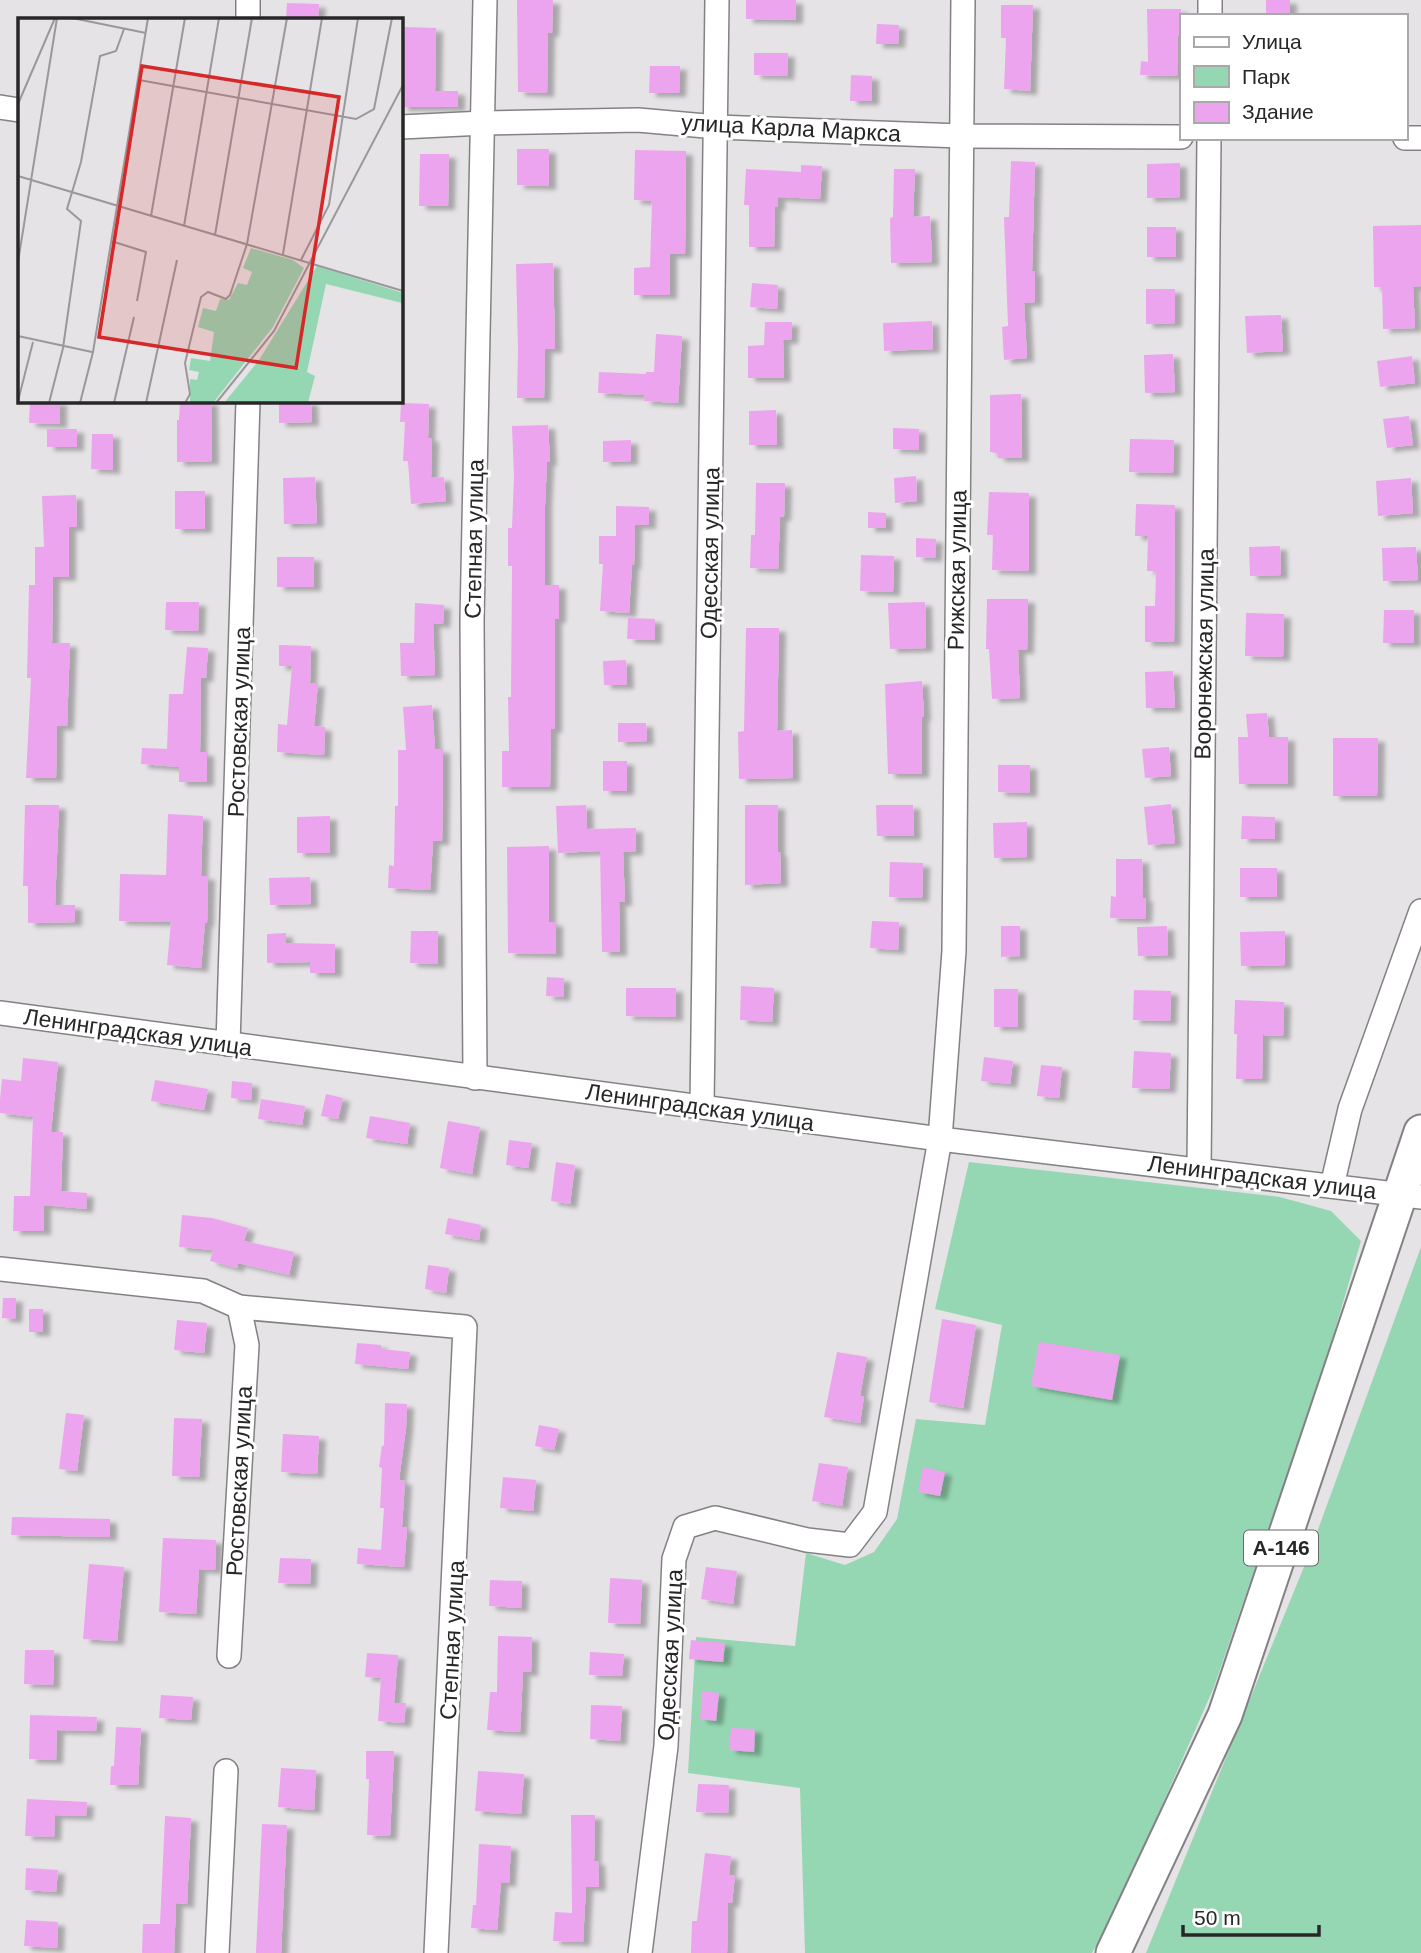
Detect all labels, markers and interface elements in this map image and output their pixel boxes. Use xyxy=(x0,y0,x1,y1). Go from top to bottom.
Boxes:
legend xyxy=(1180,14,1407,140)
inset map xyxy=(18,18,402,402)
text: Улица xyxy=(1242,30,1302,53)
text: Парк xyxy=(1242,65,1290,88)
text: Здание xyxy=(1242,100,1314,123)
street label: улица Карла Маркса xyxy=(680,109,902,147)
street label: Степная улица xyxy=(460,459,488,619)
street label: Одесская улица xyxy=(696,467,725,639)
street label: Рижская улица xyxy=(943,489,971,650)
street label: Воронежская улица xyxy=(1189,548,1219,760)
street label: Ростовская улица xyxy=(223,626,255,818)
street label: Ленинградская улица xyxy=(22,1003,254,1061)
street label: Ленинградская улица xyxy=(584,1078,816,1136)
street label: Ленинградская улица xyxy=(1146,1150,1378,1204)
street label: Ростовская улица xyxy=(221,1385,257,1577)
road number: А-146 xyxy=(1244,1530,1318,1566)
street label: Степная улица xyxy=(435,1559,469,1720)
street label: Одесская улица xyxy=(653,1568,687,1742)
scale bar xyxy=(1183,1894,1320,1938)
text: 50 m xyxy=(1194,1906,1241,1929)

